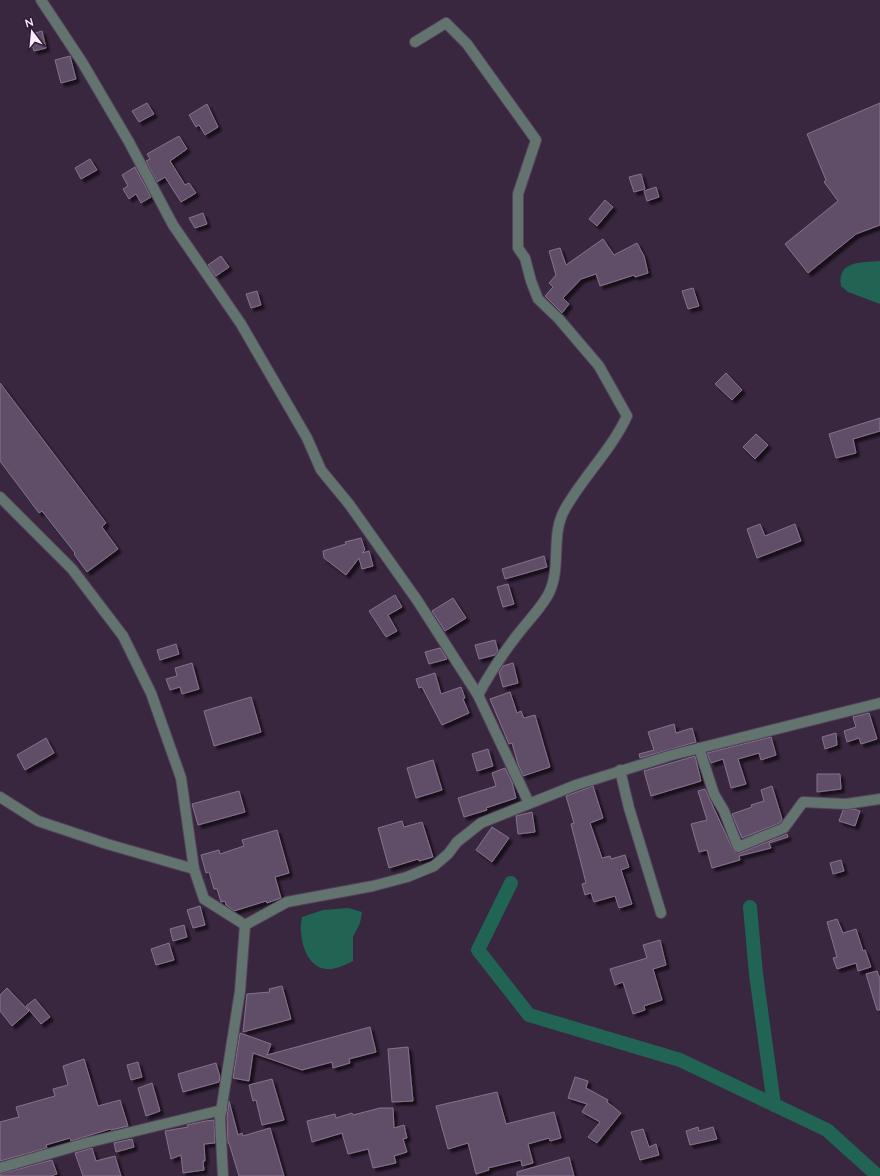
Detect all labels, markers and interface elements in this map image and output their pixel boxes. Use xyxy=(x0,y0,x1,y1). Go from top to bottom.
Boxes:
north arrow xyxy=(12,12,52,52)
text: N xyxy=(23,15,35,30)

